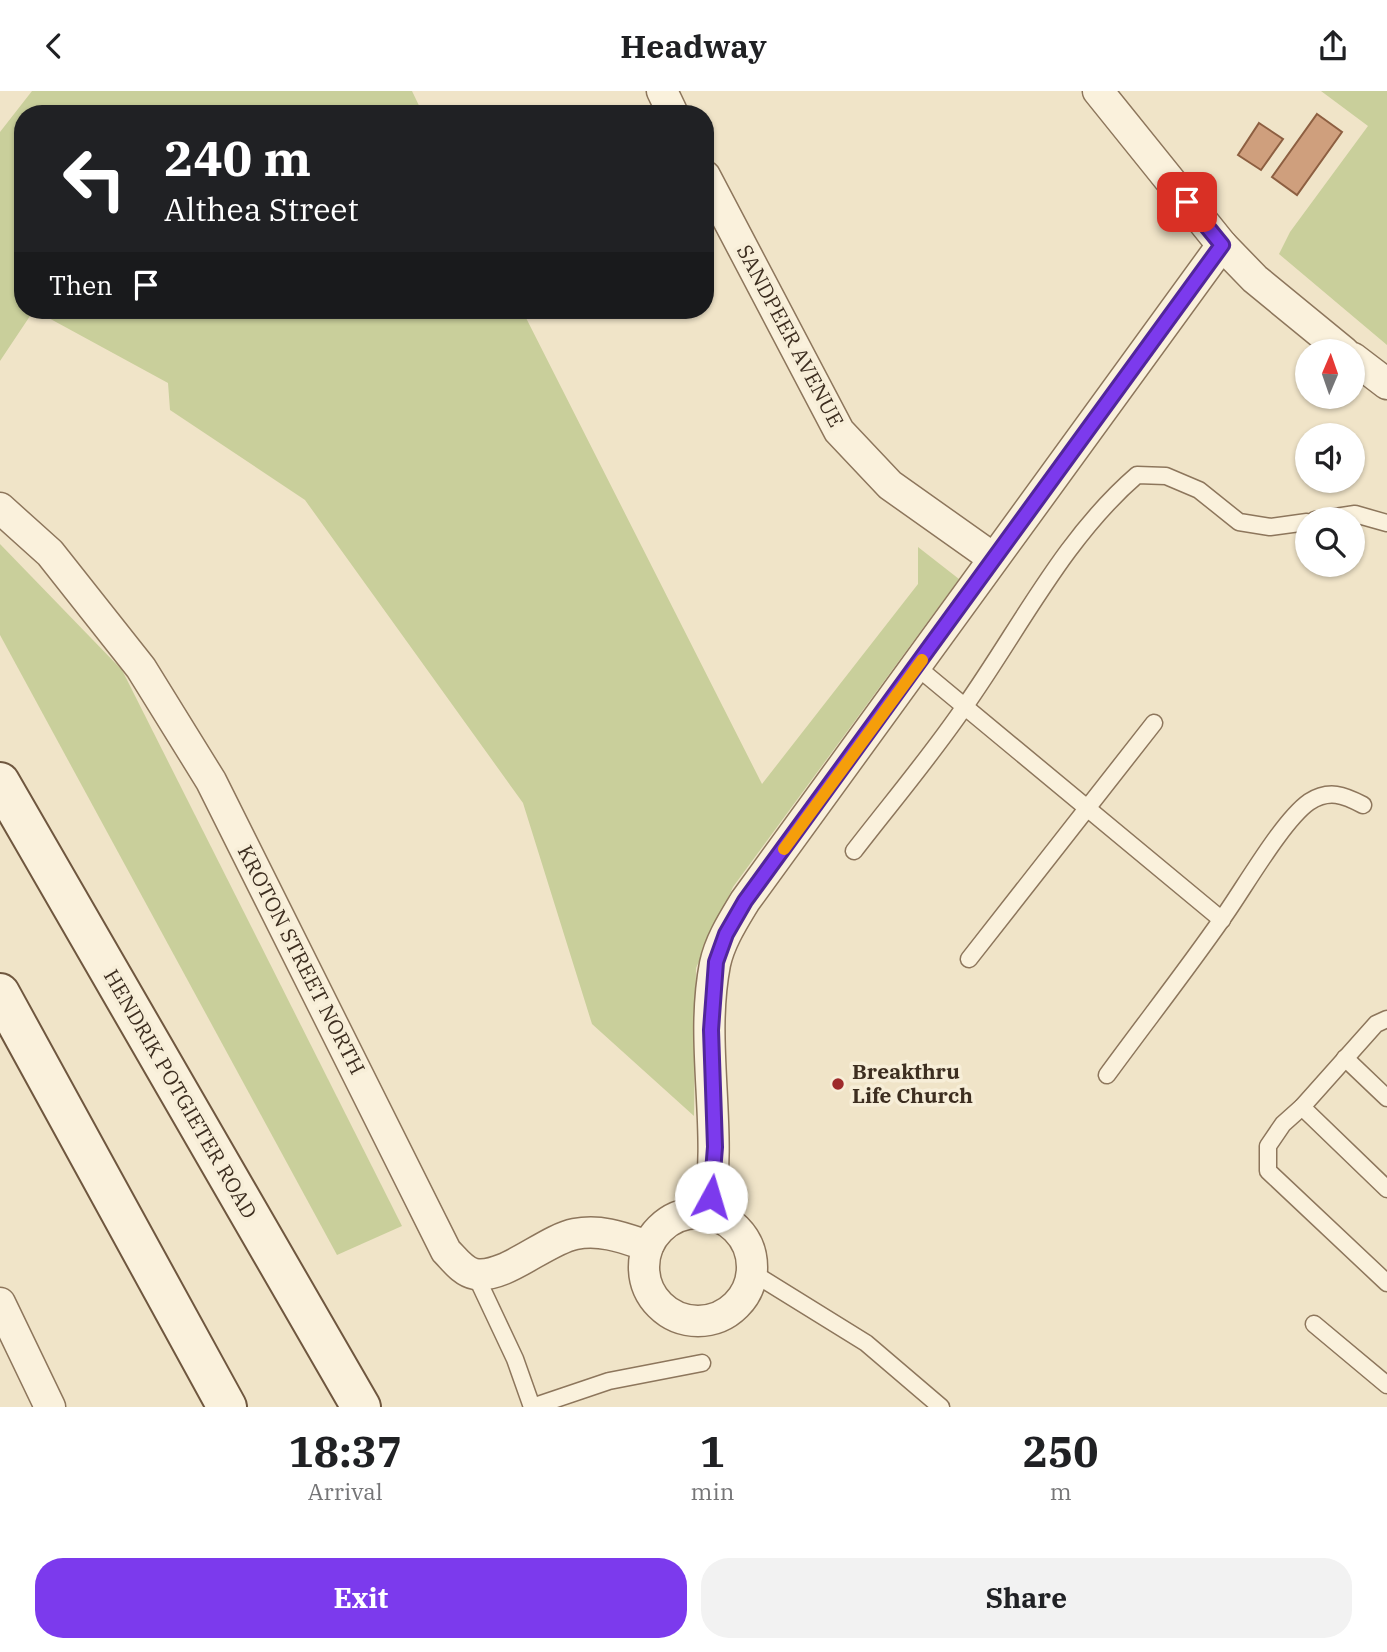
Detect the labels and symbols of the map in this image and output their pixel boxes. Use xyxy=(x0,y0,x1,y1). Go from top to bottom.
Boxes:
pin xyxy=(1157,172,1217,232)
street label: SANDPEER AVENUE xyxy=(731,239,851,432)
north arrow xyxy=(1295,339,1365,409)
street label: KROTON STREET NORTH xyxy=(232,840,372,1079)
street label: HENDRIK POTGIETER ROAD xyxy=(98,964,264,1223)
place label: Breakthru Life Church xyxy=(852,1057,973,1109)
marker: Breakthru Life Church xyxy=(830,1076,846,1092)
position arrow xyxy=(674,1160,748,1234)

